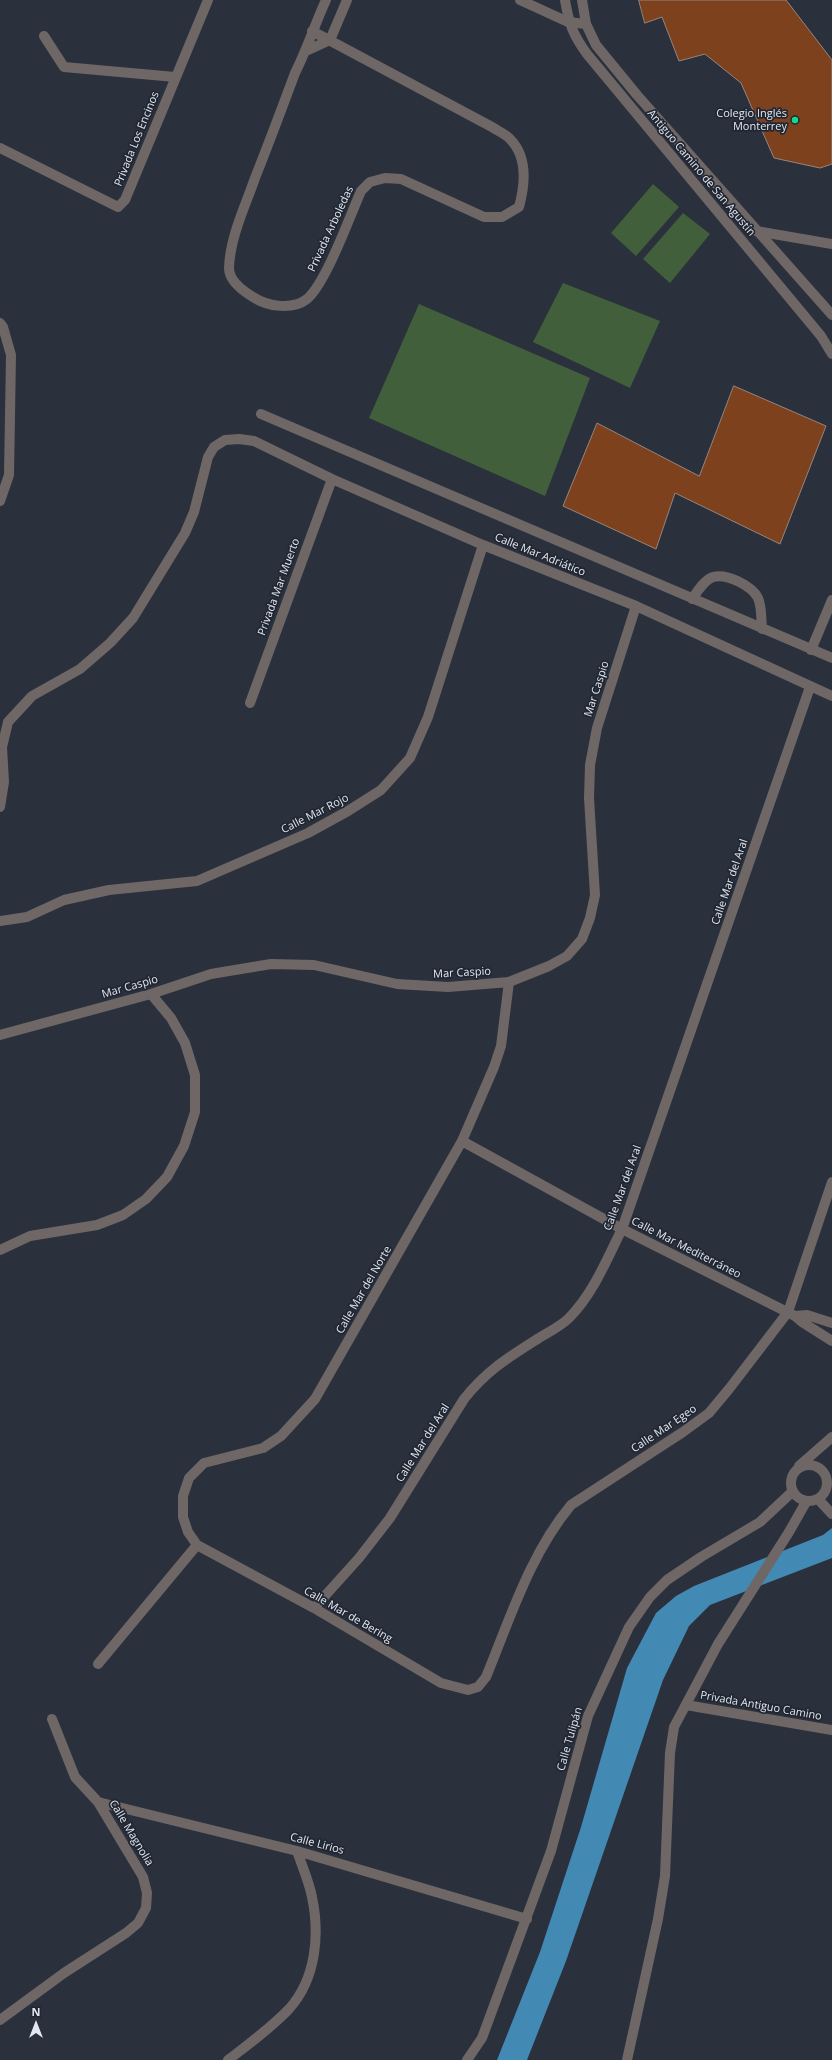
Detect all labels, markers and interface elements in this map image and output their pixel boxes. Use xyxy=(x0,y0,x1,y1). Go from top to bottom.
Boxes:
street label: Privada Los Encinos xyxy=(112,90,162,188)
street label: Antiguo Camino de San Agustín xyxy=(644,107,758,239)
place label: Colegio Inglés Monterrey xyxy=(716,107,787,133)
marker: Colegio Inglés Monterrey xyxy=(790,115,800,125)
street label: Privada Arboledas xyxy=(305,184,357,274)
street label: Calle Mar Adriático xyxy=(493,531,587,579)
street label: Privada Mar Muerto xyxy=(255,537,303,637)
street label: Mar Caspio xyxy=(582,659,612,719)
street label: Calle Mar Rojo xyxy=(279,791,351,837)
street label: Calle Mar del Aral xyxy=(709,837,751,927)
street label: Mar Caspio xyxy=(433,965,491,981)
street label: Mar Caspio xyxy=(100,973,160,1001)
street label: Calle Mar del Aral xyxy=(601,1144,645,1232)
street label: Calle Mar Mediterráneo xyxy=(629,1215,743,1281)
street label: Calle Mar del Norte xyxy=(334,1244,394,1336)
street label: Calle Mar del Aral xyxy=(394,1401,452,1485)
street label: Calle Mar Egeo xyxy=(629,1402,699,1456)
street label: Calle Mar de Bering xyxy=(301,1584,395,1646)
street label: Privada Antiguo Camino xyxy=(699,1689,823,1723)
street label: Calle Tulipán xyxy=(555,1706,585,1772)
street label: Calle Magnolia xyxy=(106,1798,156,1868)
street label: Calle Lirios xyxy=(289,1830,345,1858)
north arrow xyxy=(16,2004,56,2044)
text: N xyxy=(32,2004,40,2019)

